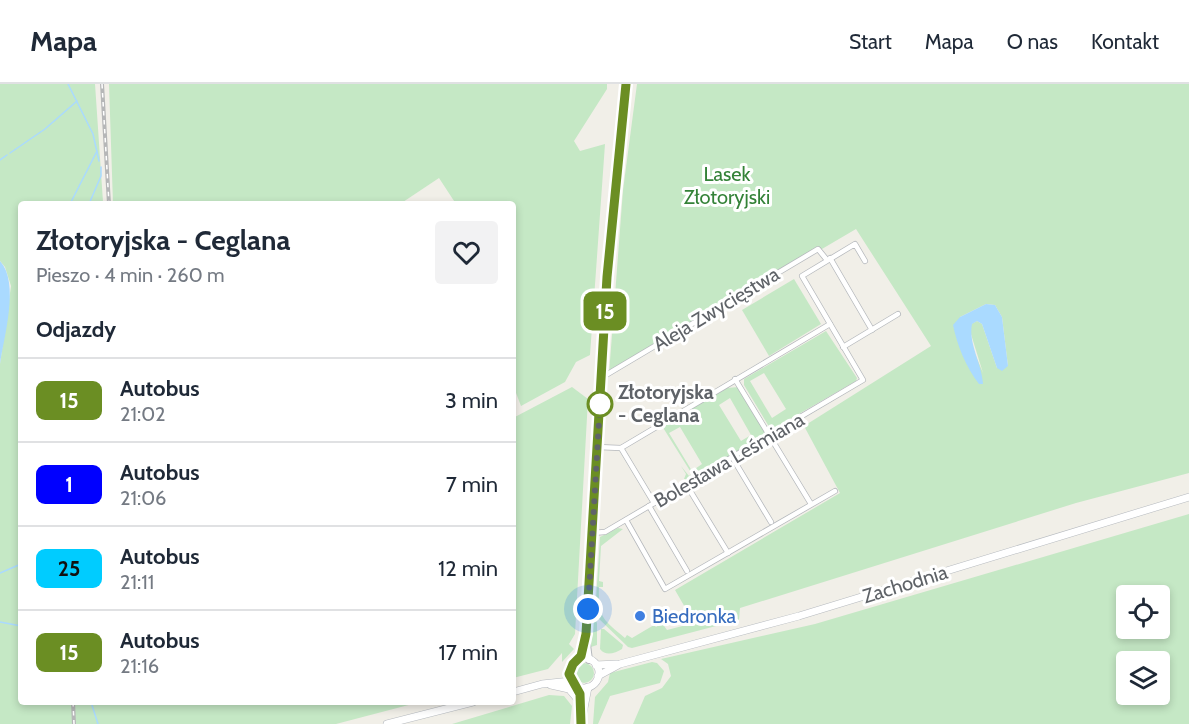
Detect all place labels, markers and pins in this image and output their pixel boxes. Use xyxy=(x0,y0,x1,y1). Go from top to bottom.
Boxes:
place label: Złotoryjska - Ceglana xyxy=(618,380,714,427)
marker: Złotoryjska - Ceglana xyxy=(587,391,613,417)
place label: Biedronka xyxy=(652,604,736,628)
marker: Biedronka xyxy=(633,609,647,623)

